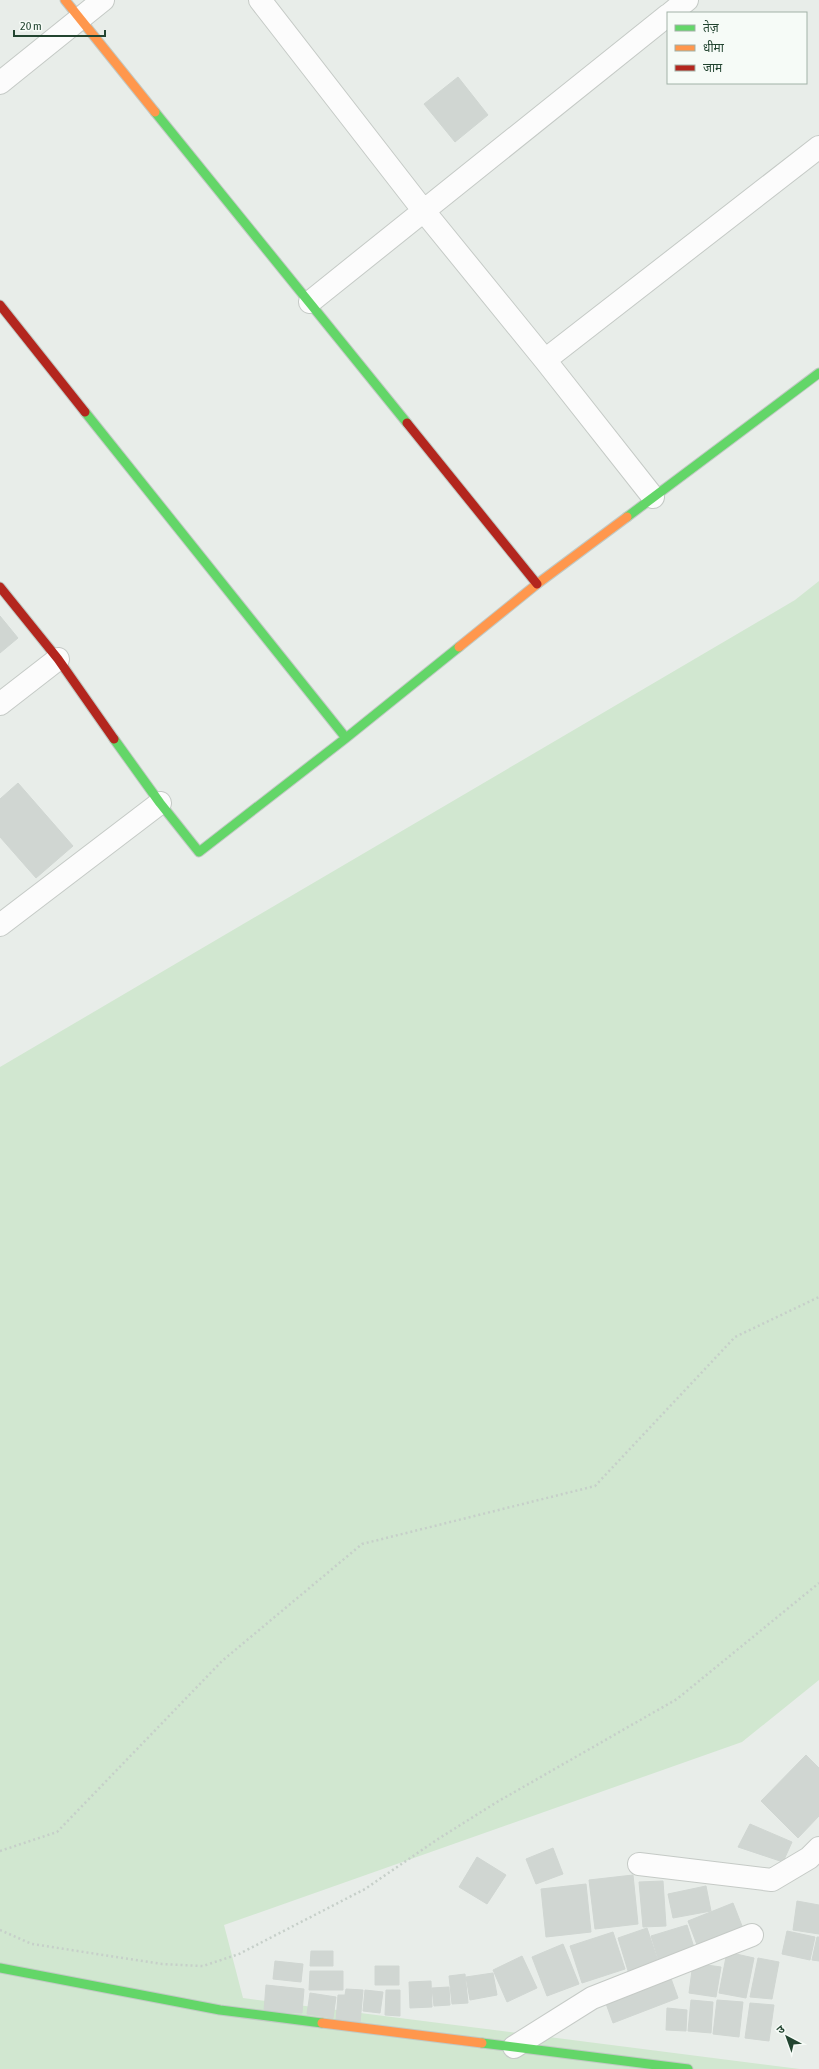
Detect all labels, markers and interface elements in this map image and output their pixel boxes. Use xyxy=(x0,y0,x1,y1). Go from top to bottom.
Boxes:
scale bar xyxy=(14,12,105,38)
legend xyxy=(667,12,807,84)
text: 20 m xyxy=(20,19,42,33)
text: तेज़ xyxy=(703,20,720,35)
text: धीमा xyxy=(703,40,725,55)
text: जाम xyxy=(703,61,723,75)
north arrow xyxy=(767,2017,807,2057)
text: उ xyxy=(774,2022,787,2036)

